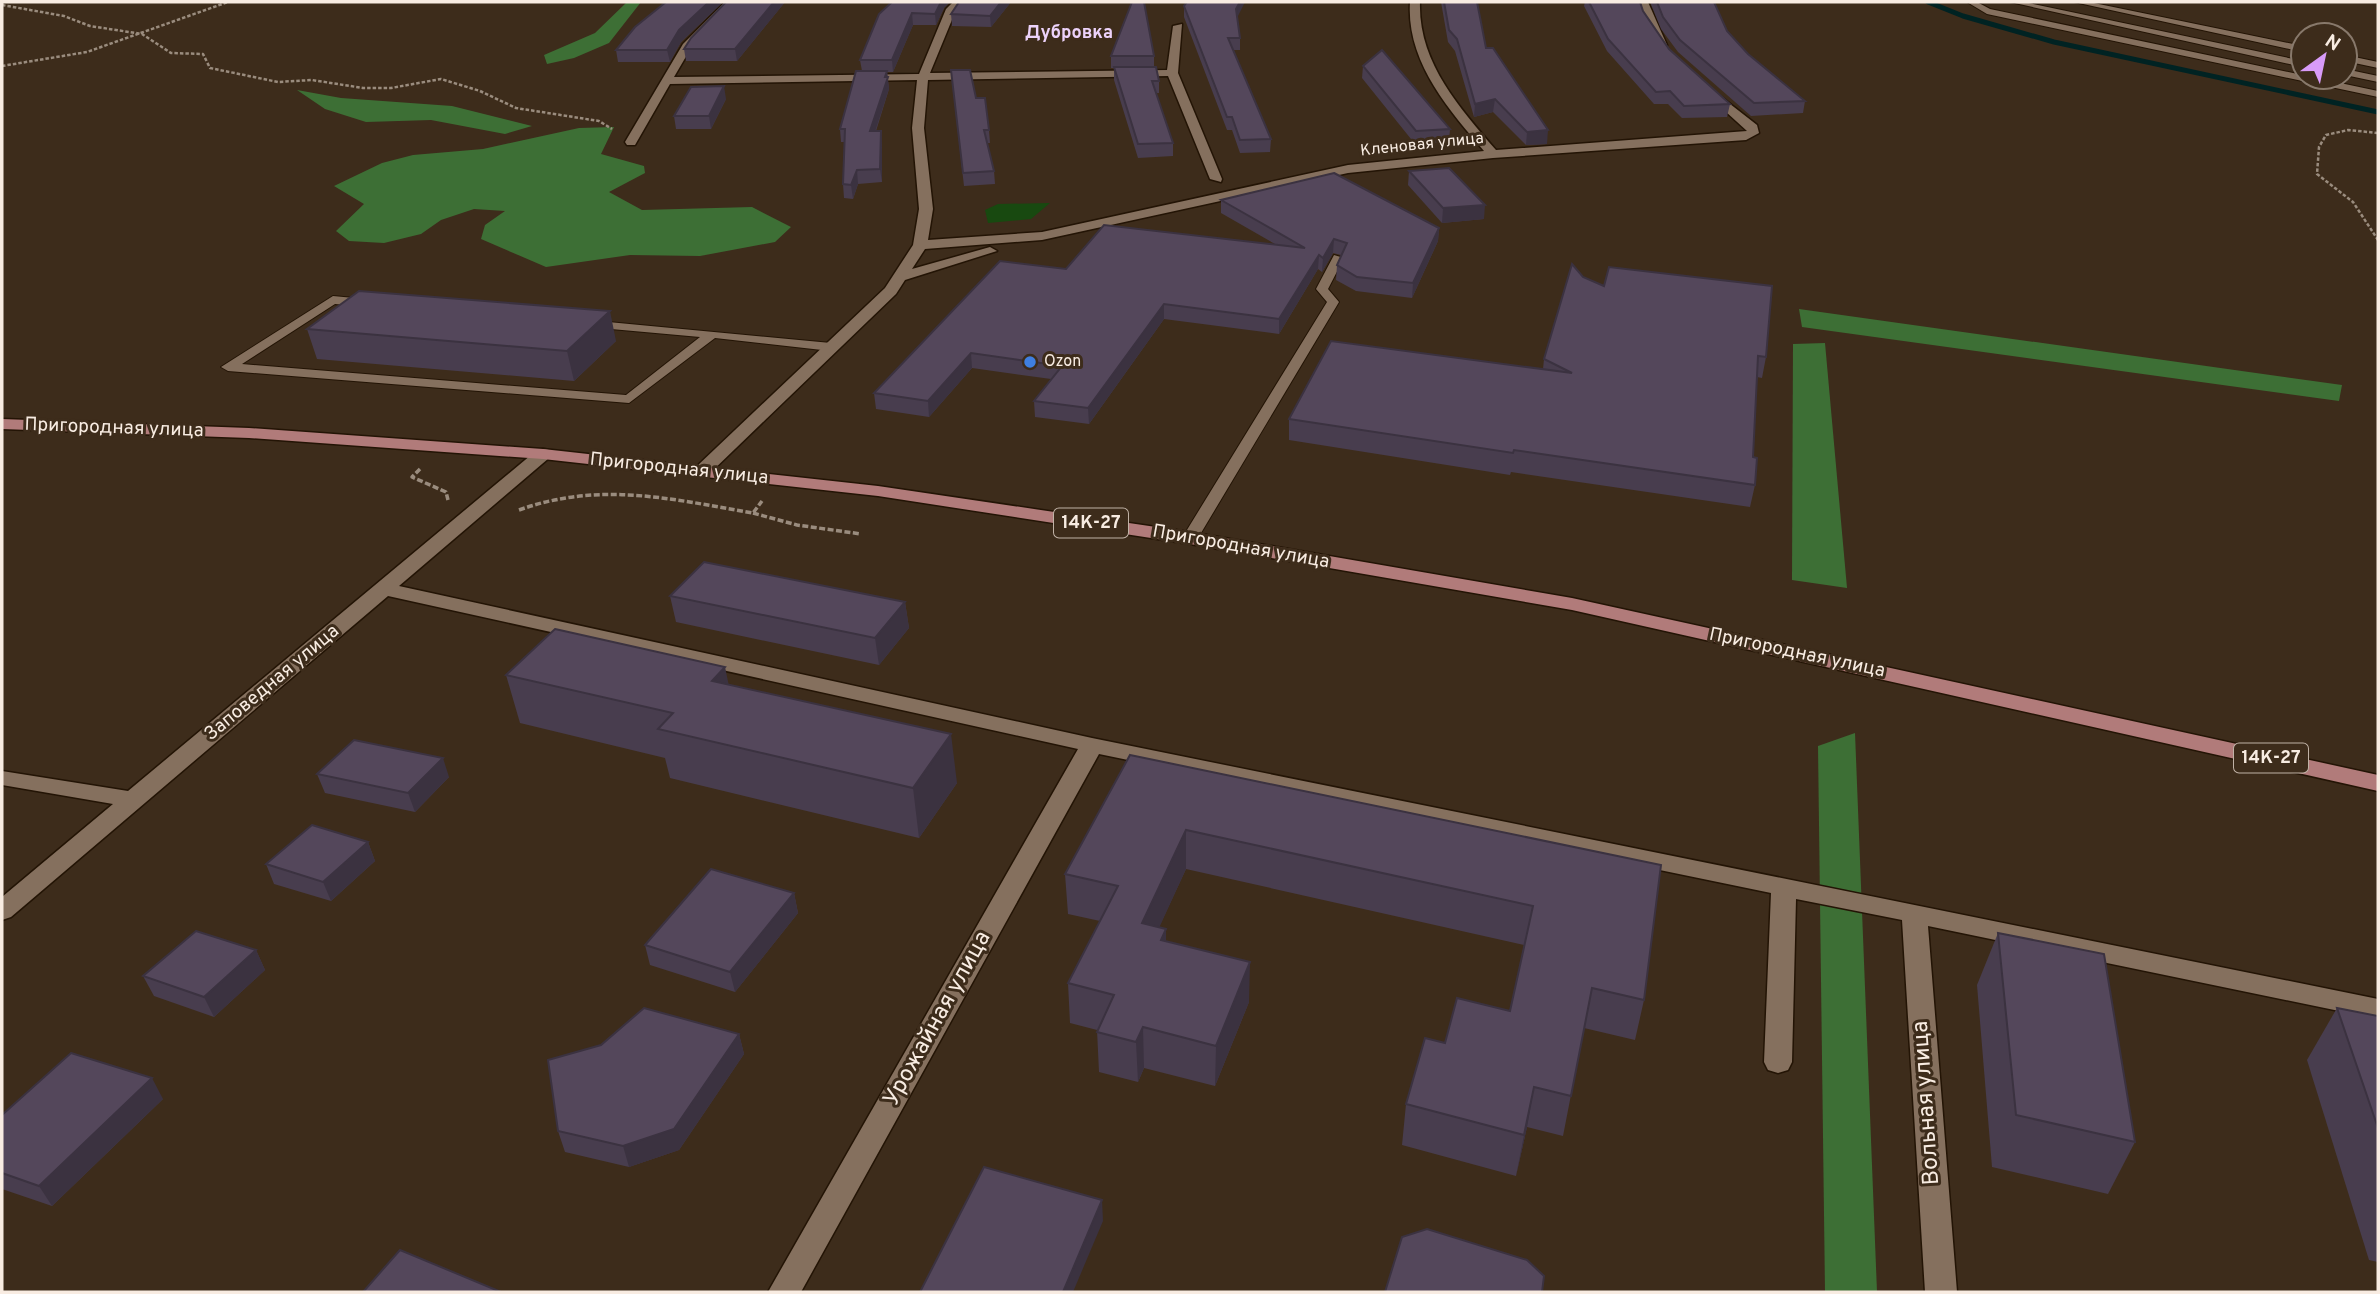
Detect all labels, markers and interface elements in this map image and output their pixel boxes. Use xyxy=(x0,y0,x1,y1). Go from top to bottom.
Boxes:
north arrow xyxy=(2289,21,2359,91)
district label: Дубровка xyxy=(1025,22,1113,45)
text: N xyxy=(2320,30,2344,57)
street label: Кленовая улица xyxy=(1359,129,1485,161)
place label: Ozon xyxy=(1044,352,1081,372)
marker: Ozon xyxy=(1022,354,1038,370)
street label: Пригородная улица xyxy=(24,413,204,443)
street label: Пригородная улица xyxy=(589,448,769,490)
road number: 14К-27 xyxy=(1054,508,1128,538)
street label: Пригородная улица xyxy=(1151,520,1331,574)
street label: Заповедная улица xyxy=(200,620,344,746)
street label: Пригородная улица xyxy=(1707,623,1887,683)
road number: 14К-27 xyxy=(2234,744,2308,772)
street label: Урожайная улица xyxy=(878,926,998,1112)
street label: Вольная улица xyxy=(1907,1020,1947,1186)

